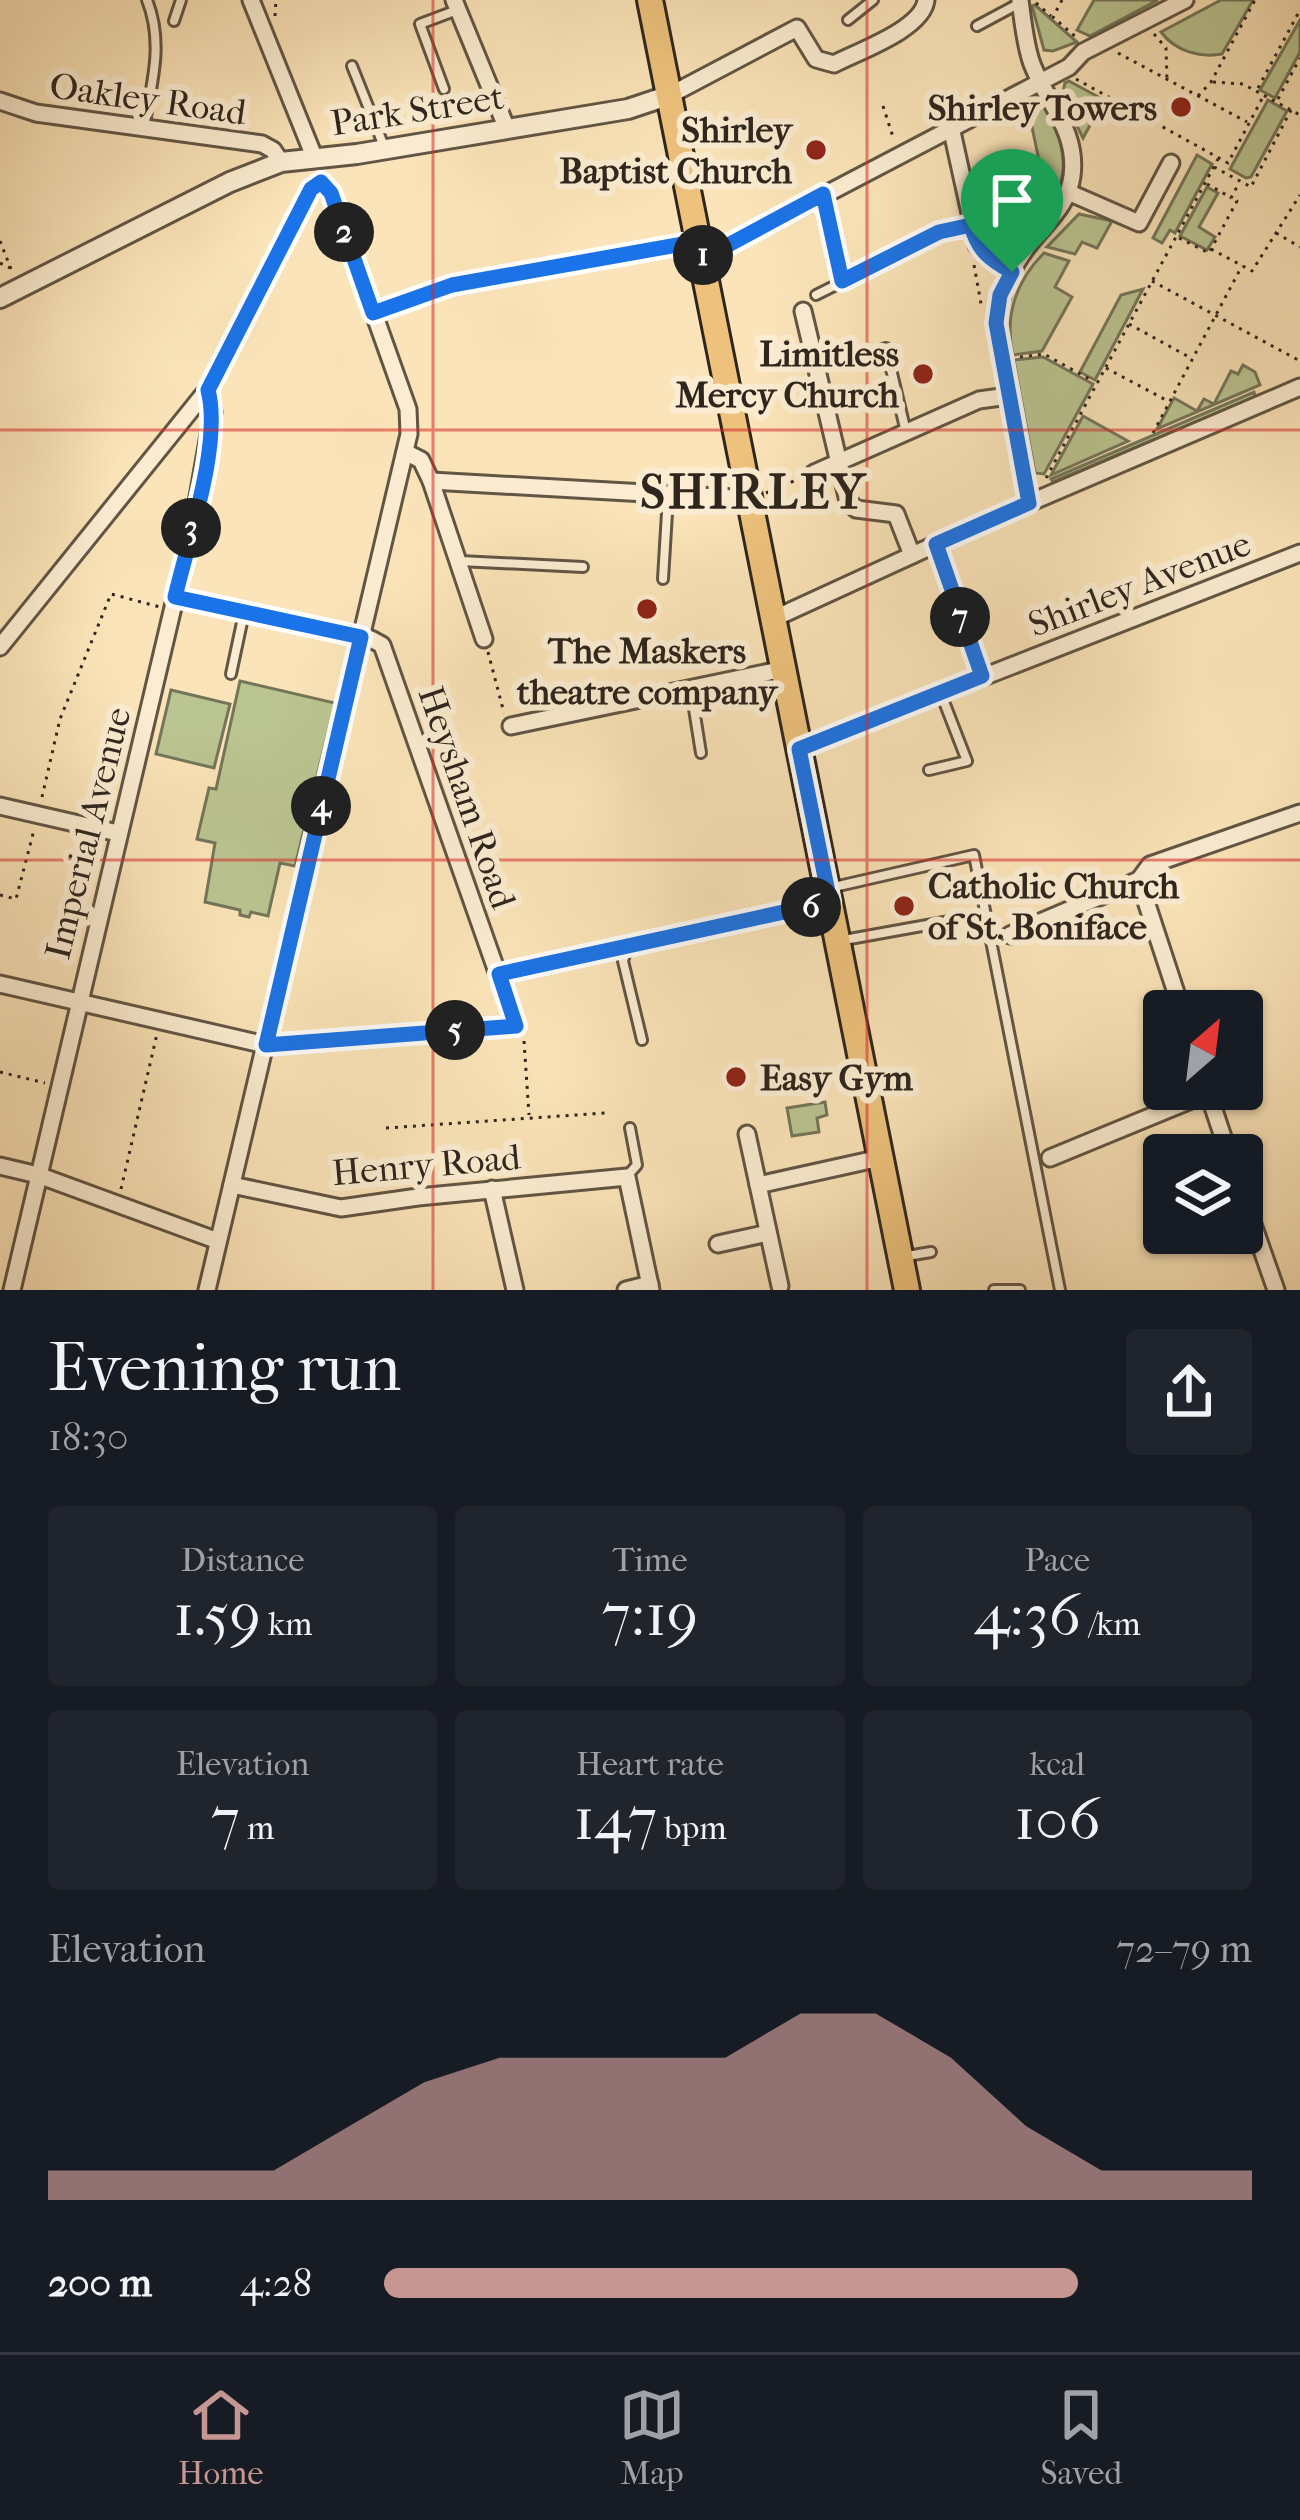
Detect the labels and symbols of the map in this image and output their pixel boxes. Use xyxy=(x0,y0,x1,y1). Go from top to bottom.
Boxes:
street label: Oakley Road xyxy=(47,64,249,134)
street label: Park Street xyxy=(328,76,507,144)
place label: Shirley Towers xyxy=(928,87,1157,129)
marker: Shirley Towers xyxy=(1168,94,1194,120)
place label: Shirley Baptist Church xyxy=(560,109,794,192)
marker: Shirley Baptist Church xyxy=(803,137,829,163)
pin xyxy=(961,149,1063,272)
pin: 2 xyxy=(314,202,374,262)
pin: 1 xyxy=(673,225,733,285)
place label: Limitless Mercy Church xyxy=(675,333,900,416)
marker: Limitless Mercy Church xyxy=(910,361,936,387)
district label: SHIRLEY xyxy=(640,464,868,520)
pin: 3 xyxy=(161,498,221,558)
street label: Shirley Avenue xyxy=(1022,522,1256,646)
pin: 7 xyxy=(930,587,990,647)
marker: The Maskers theatre company xyxy=(634,596,660,622)
place label: The Maskers theatre company xyxy=(516,630,779,713)
street label: Heysham Road xyxy=(409,681,525,914)
street label: Imperial Avenue xyxy=(36,703,140,963)
pin: 4 xyxy=(291,776,351,836)
place label: Catholic Church of St. Boniface xyxy=(928,865,1180,948)
pin: 6 xyxy=(781,877,841,937)
marker: Catholic Church of St. Boniface xyxy=(891,893,917,919)
north arrow xyxy=(1143,990,1263,1110)
pin: 5 xyxy=(425,1000,485,1060)
place label: Easy Gym xyxy=(760,1057,914,1099)
marker: Easy Gym xyxy=(723,1064,749,1090)
street label: Henry Road xyxy=(330,1136,522,1194)

